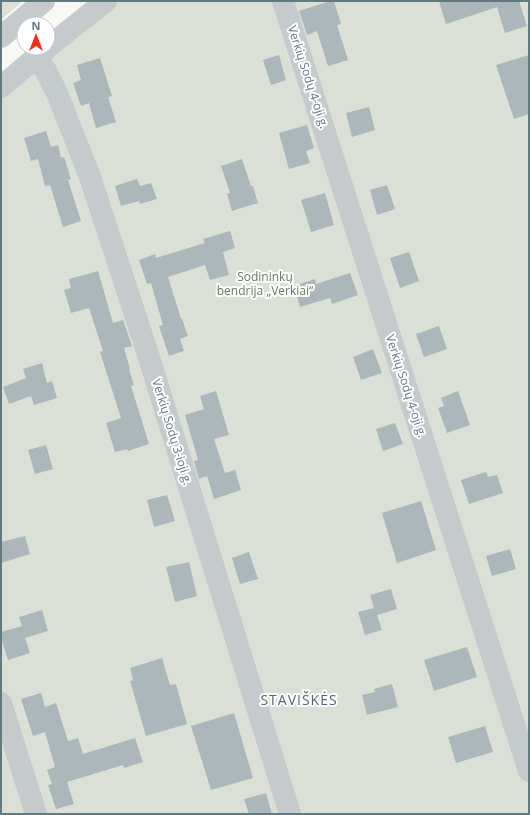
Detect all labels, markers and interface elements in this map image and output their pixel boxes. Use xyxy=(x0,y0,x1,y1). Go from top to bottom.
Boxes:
north arrow xyxy=(16,16,56,56)
text: N xyxy=(32,18,40,33)
street label: Verkių Sodų 4-oji g. xyxy=(284,23,333,130)
park label: Sodininkų bendrija „Verkiai“ xyxy=(217,268,314,299)
street label: Verkių Sodų 4-oji g. xyxy=(382,332,431,439)
street label: Verkių Sodų 3-ioji g. xyxy=(148,377,197,487)
district label: STAVIŠKĖS xyxy=(260,690,338,709)

